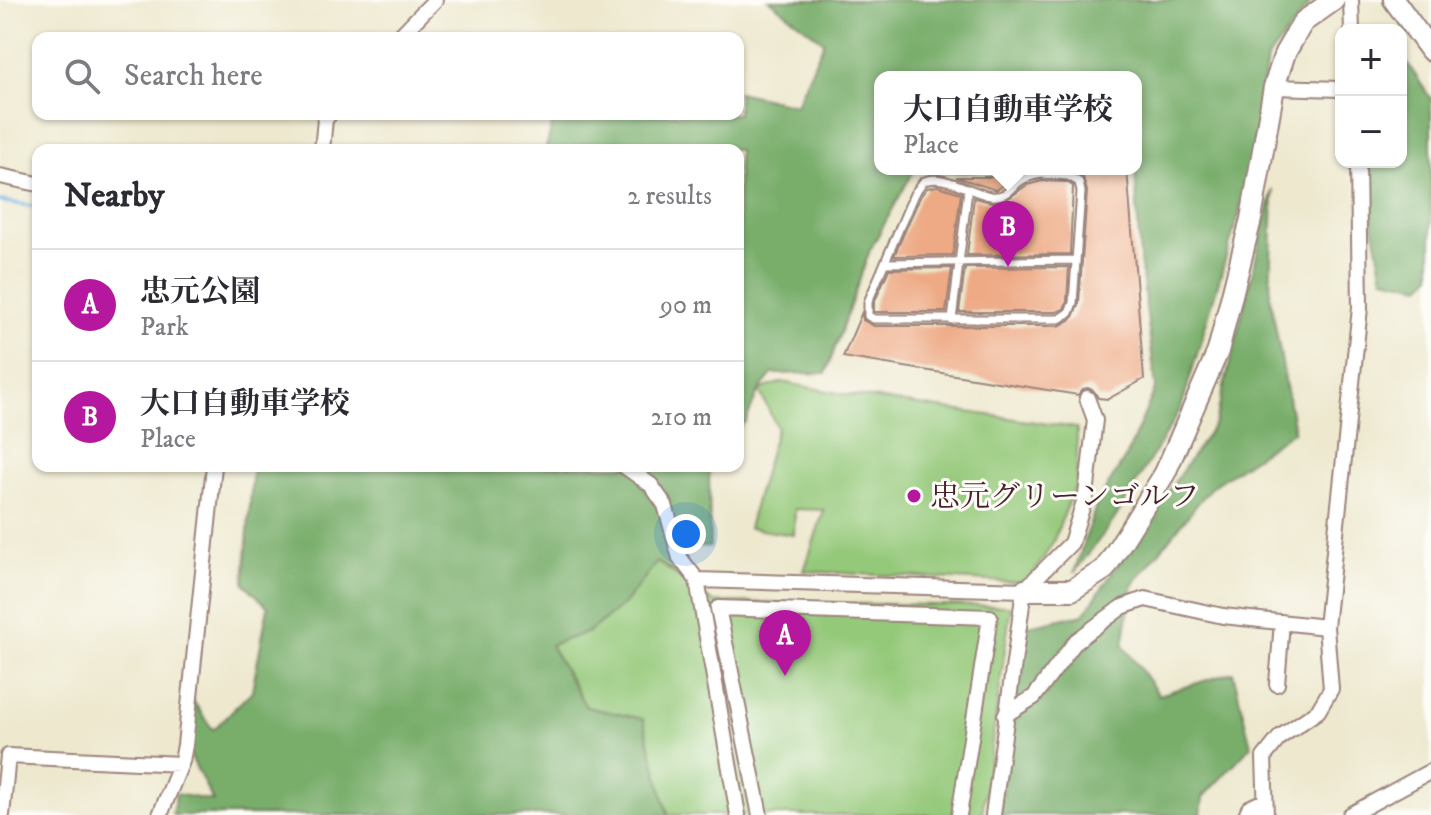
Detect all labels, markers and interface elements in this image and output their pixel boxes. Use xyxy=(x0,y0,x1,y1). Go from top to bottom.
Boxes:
map controls xyxy=(1335,24,1407,168)
button: + xyxy=(1335,24,1407,96)
search box xyxy=(32,32,744,120)
icon: search xyxy=(60,54,104,98)
text: Search here xyxy=(124,58,263,95)
popup xyxy=(874,71,1142,175)
text: 大口自動車学校 xyxy=(903,92,1113,129)
button: − xyxy=(1335,96,1407,168)
text: Place xyxy=(903,129,959,162)
text: Nearby xyxy=(64,175,165,217)
text: 2 results xyxy=(627,180,712,213)
pin: B xyxy=(982,201,1034,267)
text: 忠元公園 xyxy=(140,274,260,311)
text: A xyxy=(82,289,98,322)
text: 90 m xyxy=(660,289,712,322)
text: Park xyxy=(140,311,189,344)
text: 大口自動車学校 xyxy=(140,386,350,423)
text: B xyxy=(82,401,98,434)
text: 210 m xyxy=(651,401,712,434)
text: Place xyxy=(140,423,196,456)
place label: 忠元グリーンゴルフ xyxy=(930,479,1199,516)
marker: 忠元グリーンゴルフ xyxy=(905,487,923,505)
your location xyxy=(666,514,706,554)
pin: A xyxy=(759,610,811,676)

